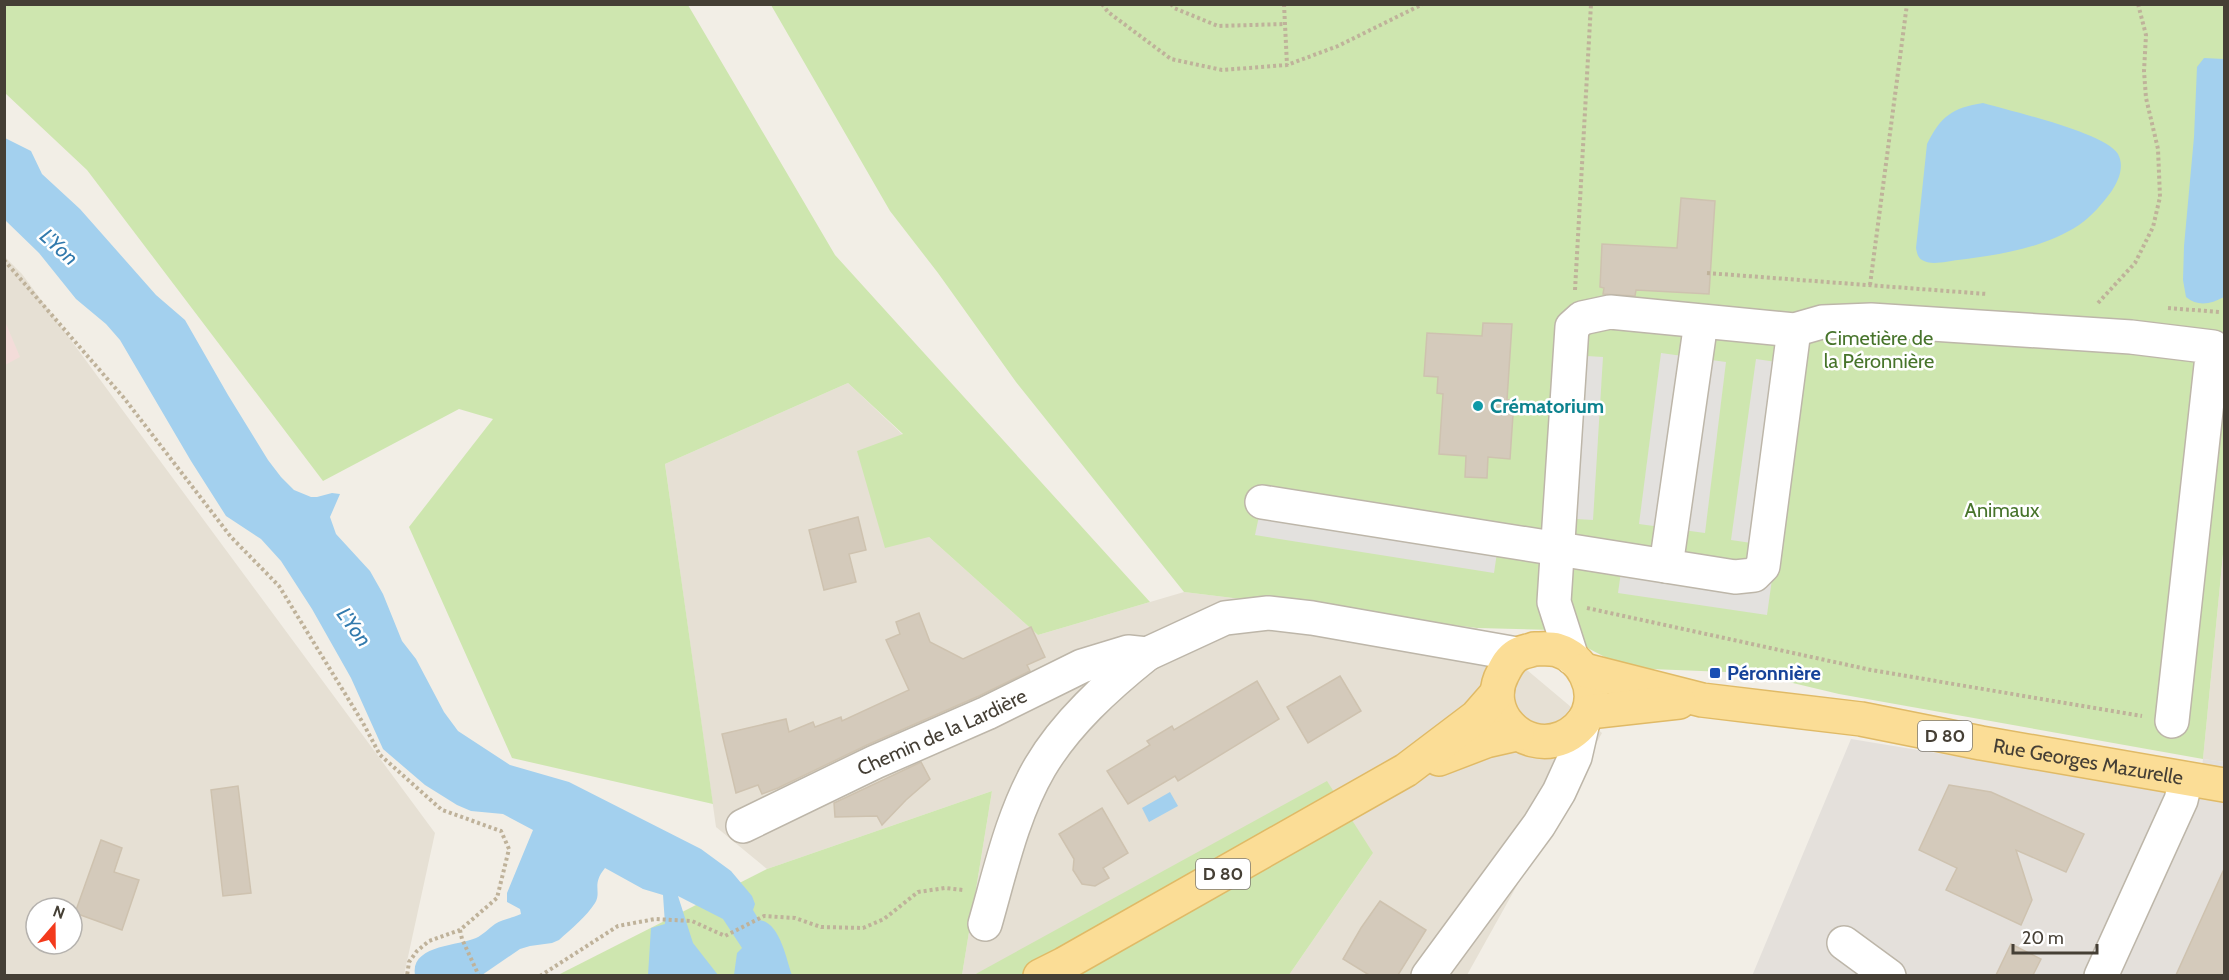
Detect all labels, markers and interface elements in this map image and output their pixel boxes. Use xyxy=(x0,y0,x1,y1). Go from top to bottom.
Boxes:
water label: L'Yon xyxy=(35,223,83,270)
park label: Cimetière de la Péronnière xyxy=(1824,326,1934,373)
place label: Crématorium xyxy=(1490,394,1604,418)
marker: Crématorium xyxy=(1471,399,1485,413)
park label: Animaux xyxy=(1965,498,2040,522)
water label: L'Yon xyxy=(332,602,377,651)
place label: Péronnière xyxy=(1727,661,1821,685)
marker: Péronnière xyxy=(1708,666,1722,680)
street label: Chemin de la Lardière xyxy=(853,683,1031,781)
road number: D 80 xyxy=(1918,721,1972,751)
street label: Rue Georges Mazurelle xyxy=(1991,733,2185,790)
road number: D 80 xyxy=(1196,859,1250,889)
north arrow xyxy=(24,896,84,956)
text: N xyxy=(50,902,68,923)
scale bar xyxy=(2013,917,2097,955)
text: 20 m xyxy=(2022,927,2064,949)

